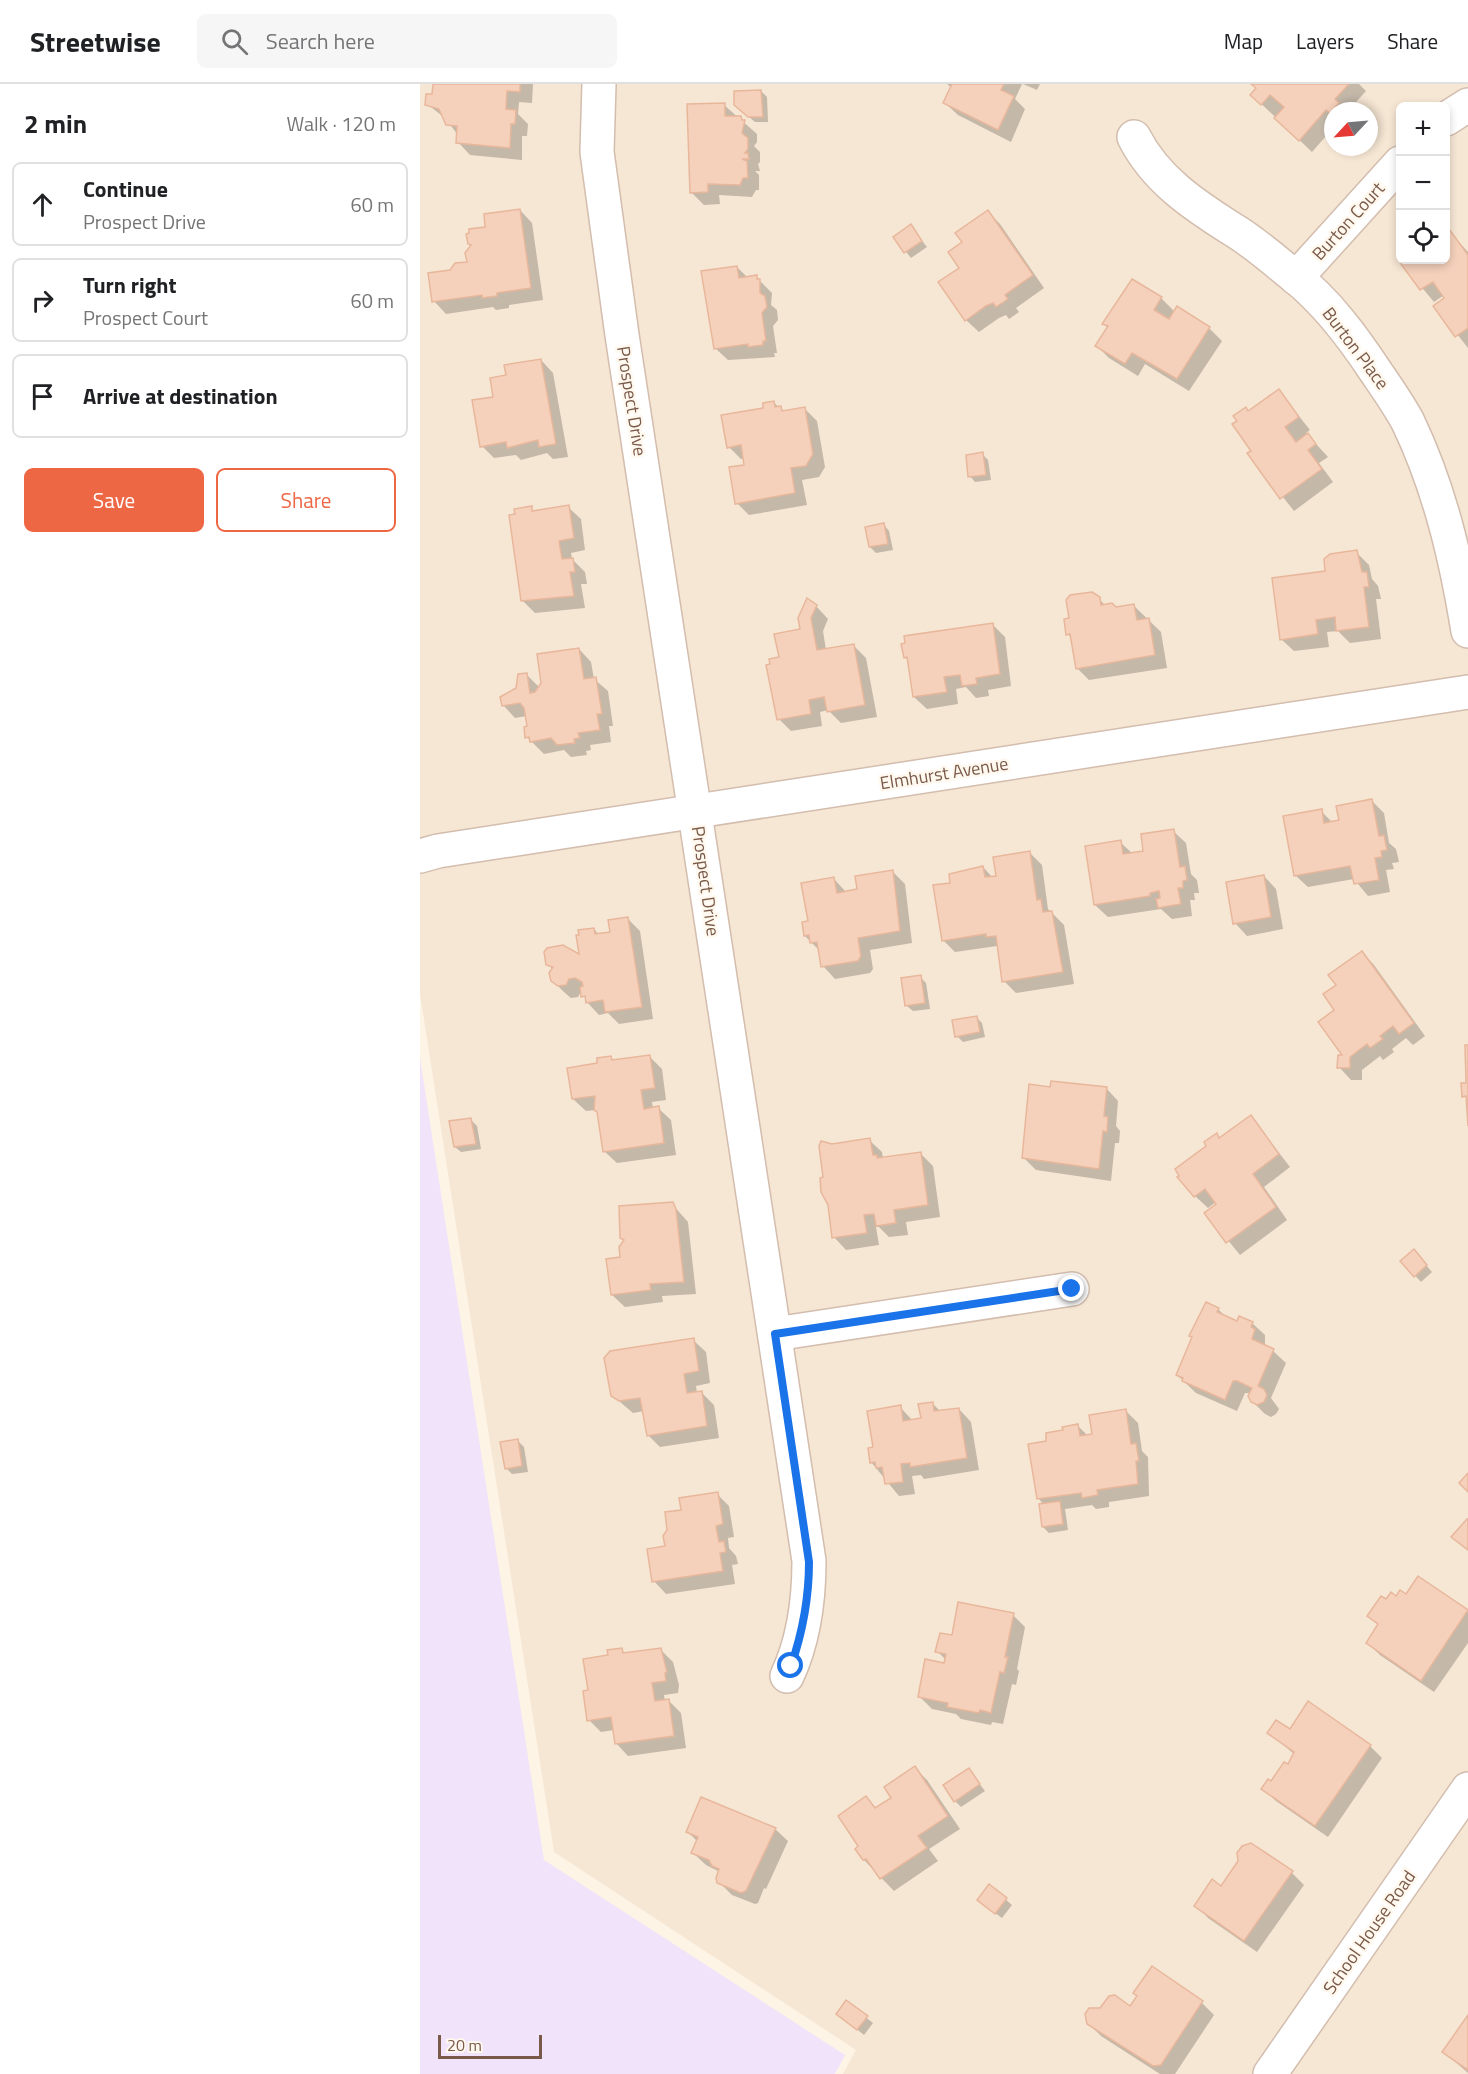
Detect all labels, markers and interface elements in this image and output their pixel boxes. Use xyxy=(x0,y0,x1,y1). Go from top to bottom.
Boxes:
search box xyxy=(197,14,617,68)
text: Streetwise xyxy=(30,20,161,63)
text: Search here xyxy=(266,24,375,58)
icon: search xyxy=(218,25,251,58)
text: Map xyxy=(1224,25,1263,57)
text: Layers xyxy=(1296,25,1354,57)
text: Share xyxy=(1387,25,1438,57)
north arrow xyxy=(1324,102,1378,156)
map controls xyxy=(1396,102,1450,264)
button: + xyxy=(1396,102,1450,156)
text: 2 min xyxy=(24,104,87,143)
text: Walk · 120 m xyxy=(287,108,396,139)
button: − xyxy=(1396,156,1450,210)
text: Continue xyxy=(83,172,168,206)
street label: Burton Court xyxy=(1305,175,1391,266)
icon: ahead xyxy=(26,188,59,221)
text: 60 m xyxy=(350,189,394,220)
text: Prospect Drive xyxy=(83,206,206,237)
button: locate xyxy=(1396,210,1450,264)
text: Turn right xyxy=(83,268,177,302)
icon: right xyxy=(26,284,59,317)
text: 60 m xyxy=(350,285,394,316)
street label: Burton Place xyxy=(1316,301,1396,395)
text: Prospect Court xyxy=(83,302,208,333)
street label: Prospect Drive xyxy=(610,344,654,458)
text: Arrive at destination xyxy=(83,379,278,413)
icon: arrive xyxy=(26,380,59,413)
button: Save xyxy=(24,468,204,532)
button: Share xyxy=(216,468,396,532)
street label: Elmhurst Avenue xyxy=(878,750,1010,796)
street label: Prospect Drive xyxy=(685,824,727,938)
route end xyxy=(1058,1275,1084,1301)
route start xyxy=(777,1652,803,1678)
street label: School House Road xyxy=(1316,1864,1422,2000)
scale bar xyxy=(438,2032,542,2060)
text: 20 m xyxy=(447,2033,482,2057)

